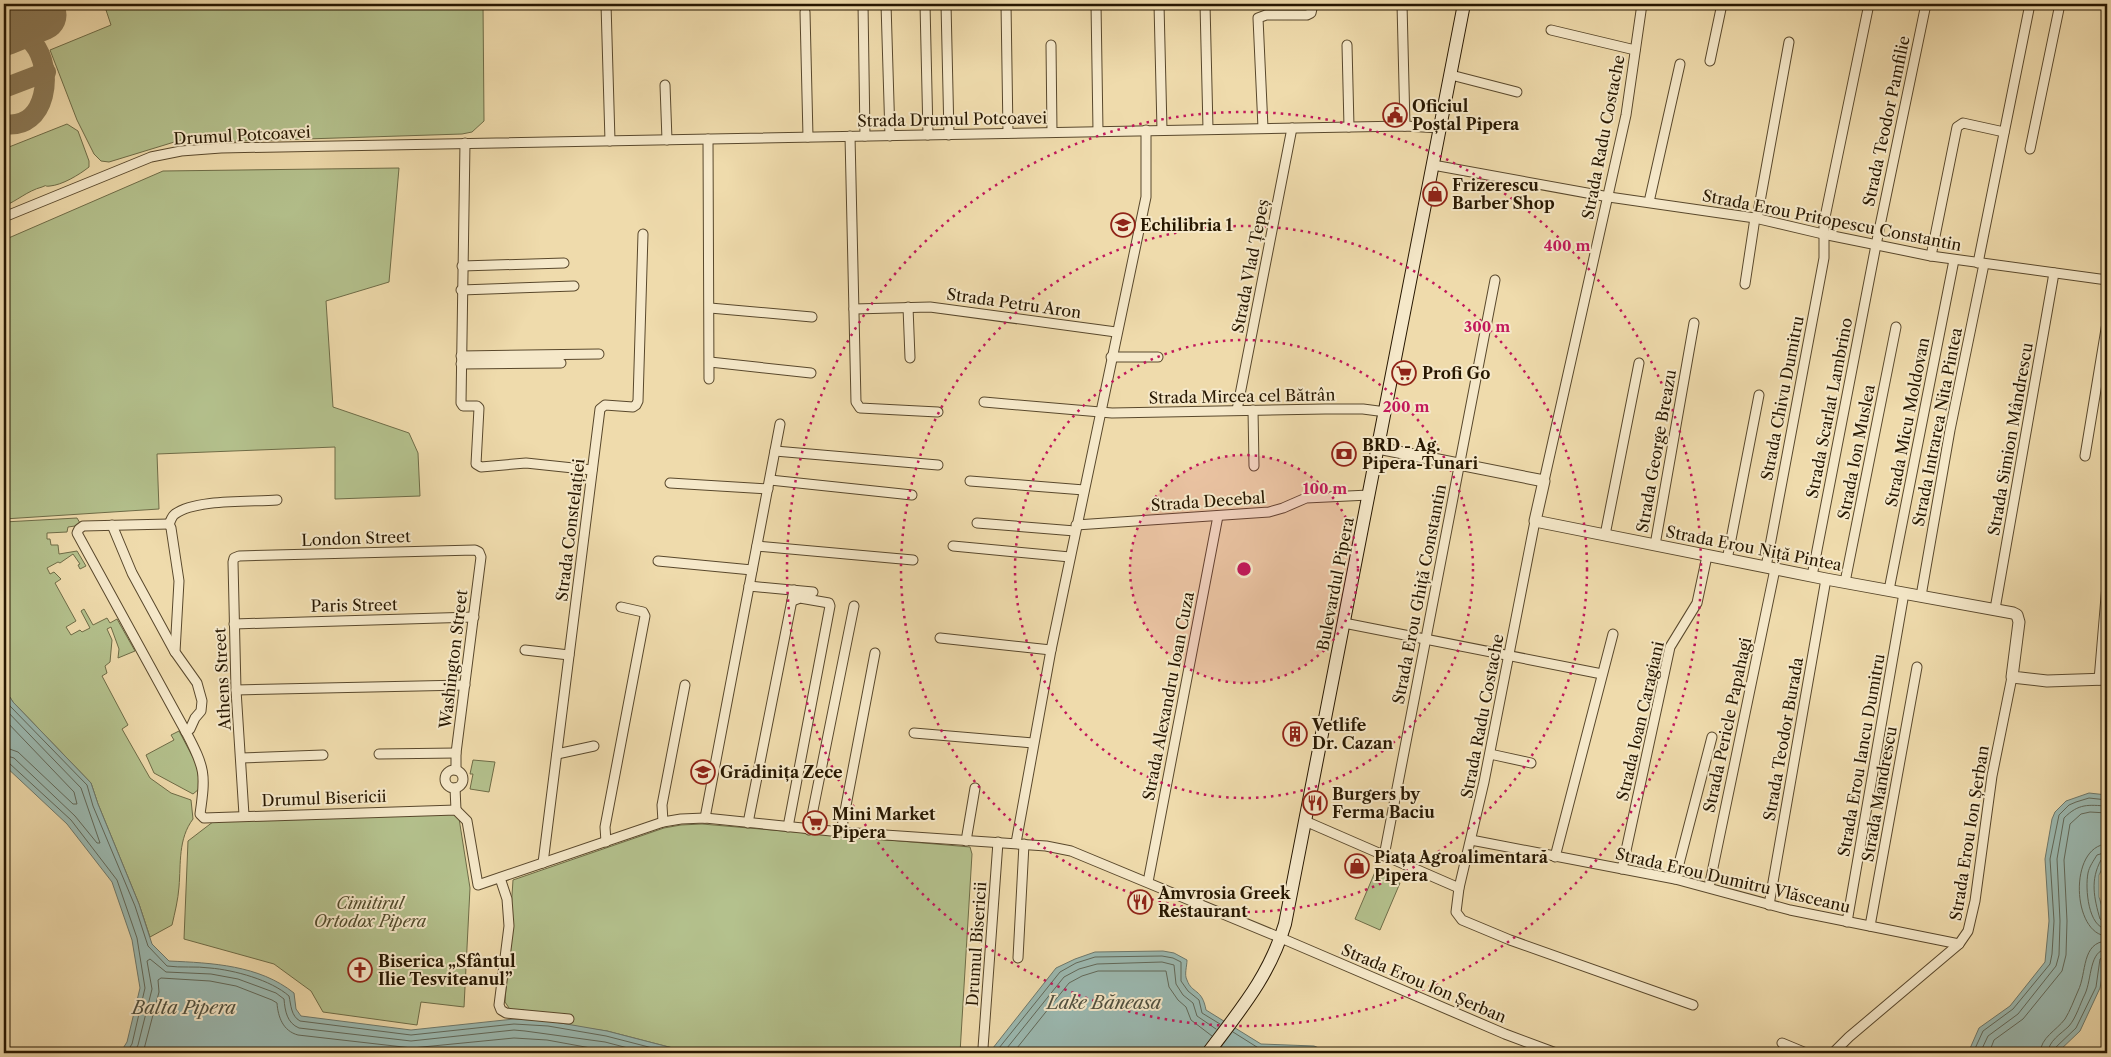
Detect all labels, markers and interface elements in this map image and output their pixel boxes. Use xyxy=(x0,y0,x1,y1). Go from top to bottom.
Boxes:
street label: Strada Teodor Pamfilie xyxy=(1858,34,1914,208)
street label: Strada Radu Costache xyxy=(1577,53,1629,221)
place label: Oficiul Poștal Pipera xyxy=(1412,96,1520,134)
public building icon: Oficiul Poștal Pipera xyxy=(1382,102,1408,128)
street label: Strada Drumul Potcoavei xyxy=(857,107,1047,131)
street label: Drumul Potcoavei xyxy=(173,121,311,149)
place label: Frizerescu Barber Shop xyxy=(1452,175,1555,213)
shop icon: Frizerescu Barber Shop xyxy=(1422,181,1448,207)
street label: Strada Erou Pritopescu Constantin xyxy=(1701,185,1963,255)
street label: Strada Vlad Țepeș xyxy=(1227,197,1274,335)
school or university icon: Echilibria 1 xyxy=(1110,212,1136,238)
place label: Echilibria 1 xyxy=(1140,215,1233,235)
text: 400 m xyxy=(1544,236,1590,255)
street label: Strada Petru Aron xyxy=(945,284,1083,322)
street label: Strada Chivu Dumitru xyxy=(1756,314,1808,482)
street label: Strada Scarlat Lambrino xyxy=(1802,316,1856,500)
text: 300 m xyxy=(1464,317,1510,336)
street label: Strada Intrarea Nita Pintea xyxy=(1908,325,1966,528)
street label: Strada Micu Moldovan xyxy=(1881,336,1933,508)
street label: Strada Simion Mândrescu xyxy=(1983,341,2037,537)
supermarket icon: Profi Go xyxy=(1391,360,1417,386)
place label: Profi Go xyxy=(1422,363,1490,383)
street label: Strada George Breazu xyxy=(1632,368,1680,534)
street label: Strada Ion Muslea xyxy=(1833,382,1879,521)
street label: Strada Mircea cel Bătrân xyxy=(1148,384,1336,408)
text: 200 m xyxy=(1383,397,1429,416)
place label: BRD - Ag. Pipera-Tunari xyxy=(1362,435,1478,473)
bank icon: BRD - Ag. Pipera-Tunari xyxy=(1331,441,1357,467)
street label: Strada Constelației xyxy=(551,457,589,603)
text: 100 m xyxy=(1303,479,1347,498)
street label: Strada Erou Ghiță Constantin xyxy=(1388,482,1450,706)
street label: Strada Decebal xyxy=(1150,487,1266,515)
street label: Bulevardul Pipera xyxy=(1312,515,1358,652)
street label: Strada Erou Niță Pintea xyxy=(1664,521,1844,575)
street label: London Street xyxy=(301,526,411,550)
centre of rings xyxy=(1235,560,1253,578)
street label: Washington Street xyxy=(434,588,471,731)
street label: Strada Alexandru Ioan Cuza xyxy=(1138,589,1198,802)
street label: Paris Street xyxy=(310,594,398,616)
street label: Athens Street xyxy=(209,627,235,732)
street label: Strada Radu Costache xyxy=(1456,632,1508,800)
street label: Strada Pericle Papahagi xyxy=(1699,635,1755,814)
street label: Strada Ioan Caragiani xyxy=(1612,639,1668,803)
street label: Strada Erou Iancu Dumitru xyxy=(1833,652,1889,858)
street label: Strada Teodor Burada xyxy=(1759,655,1807,822)
place label: Vetlife Dr. Cazan xyxy=(1311,715,1393,753)
building icon: Vetlife Dr. Cazan xyxy=(1282,721,1308,747)
street label: Strada Mandrescu xyxy=(1857,724,1901,863)
street label: Strada Erou Ion Șerban xyxy=(1945,744,1993,922)
school or university icon: Grădinița Zece xyxy=(690,759,716,785)
place label: Grădinița Zece xyxy=(720,762,843,782)
place label: Burgers by Ferma Baciu xyxy=(1332,784,1435,822)
street label: Drumul Bisericii xyxy=(261,786,387,810)
restaurant icon: Burgers by Ferma Baciu xyxy=(1302,790,1328,816)
place label: Mini Market Pipera xyxy=(832,804,936,842)
supermarket icon: Mini Market Pipera xyxy=(802,810,828,836)
street label: Strada Erou Dumitru Vlăsceanu xyxy=(1614,843,1853,917)
place label: Piața Agroalimentară Pipera xyxy=(1374,847,1549,885)
shop icon: Piața Agroalimentară Pipera xyxy=(1344,853,1370,879)
street label: Drumul Bisericii xyxy=(962,881,990,1007)
place label: Amvrosia Greek Restaurant xyxy=(1157,883,1291,921)
restaurant icon: Amvrosia Greek Restaurant xyxy=(1127,889,1153,915)
park label: Cimitirul Ortodox Pipera xyxy=(314,893,427,931)
street label: Strada Erou Ion Șerban xyxy=(1339,939,1509,1027)
place label: Biserica „Sfântul Ilie Tesviteanul” xyxy=(378,951,516,989)
church icon: Biserica „Sfântul Ilie Tesviteanul” xyxy=(347,957,373,983)
water label: Lake Băneasa xyxy=(1045,992,1161,1014)
water label: Balta Pipera xyxy=(130,997,236,1019)

